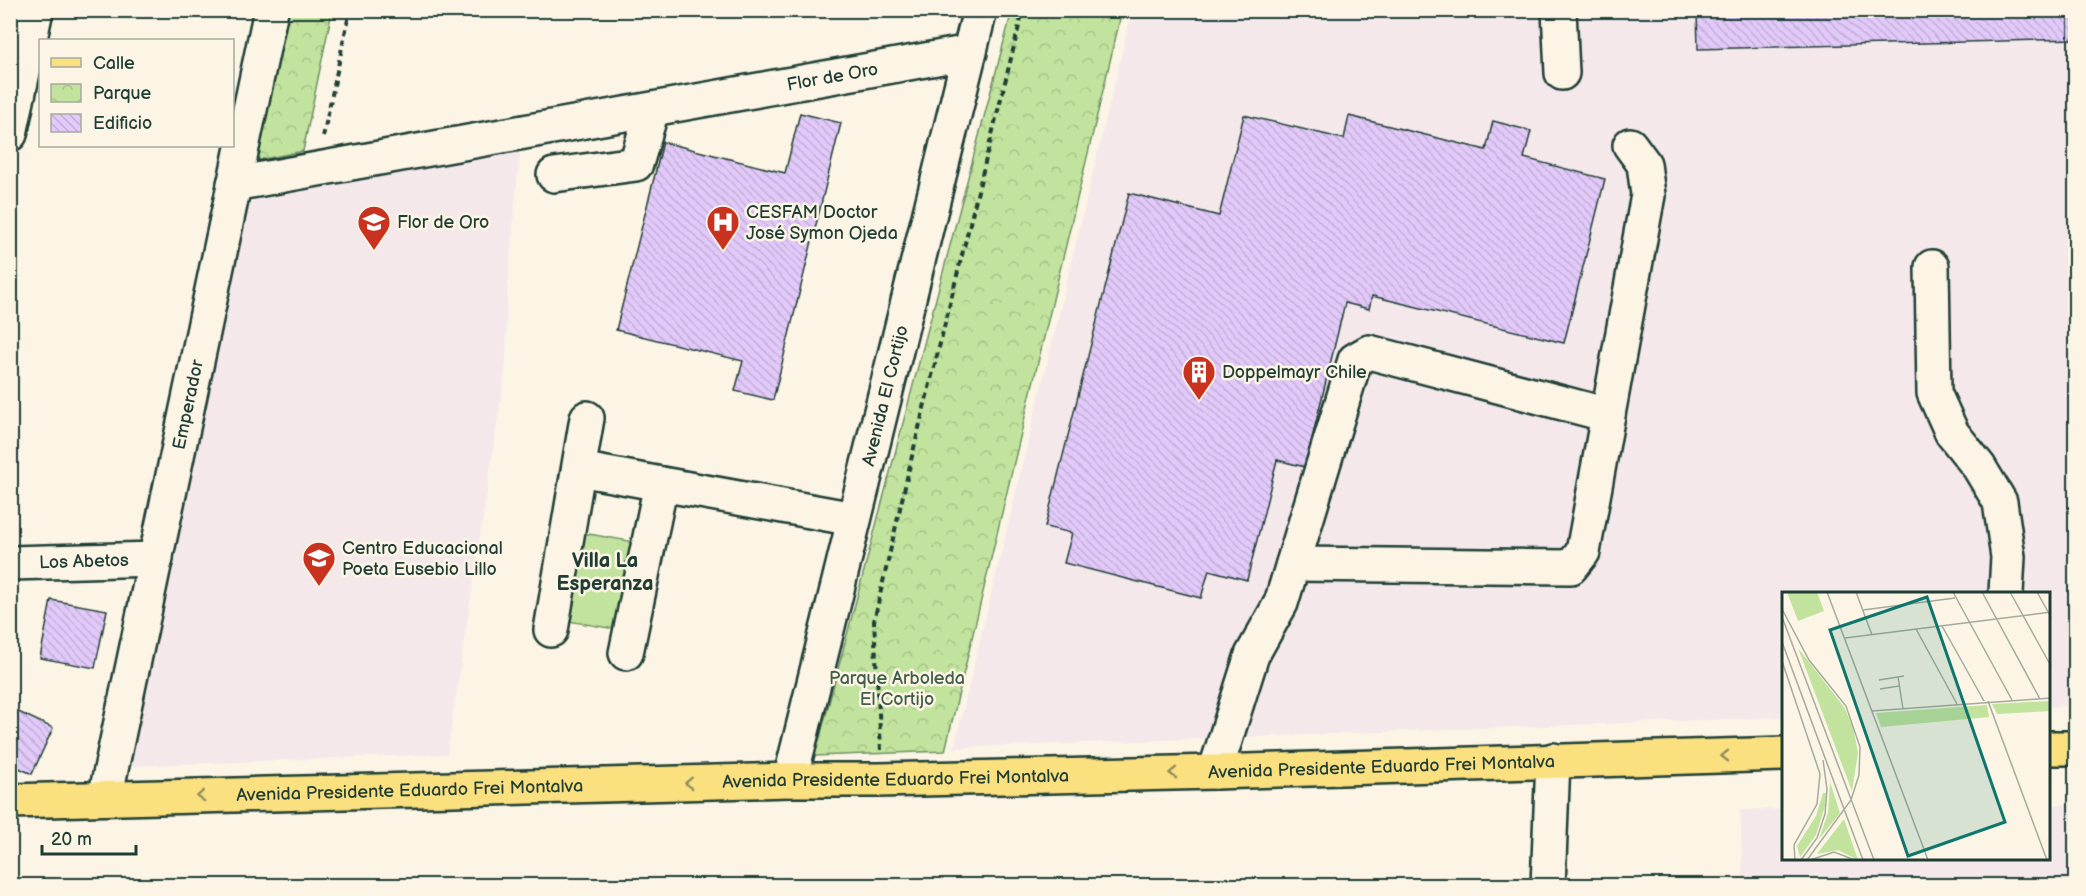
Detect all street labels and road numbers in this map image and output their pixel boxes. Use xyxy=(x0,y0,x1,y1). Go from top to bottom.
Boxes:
street label: Flor de Oro xyxy=(785,58,880,95)
street label: Avenida El Cortijo xyxy=(857,323,912,468)
street label: Emperador xyxy=(168,357,208,451)
street label: Los Abetos xyxy=(39,549,129,573)
street label: Avenida Presidente Eduardo Frei Montalva xyxy=(1208,751,1555,783)
street label: Avenida Presidente Eduardo Frei Montalva xyxy=(722,765,1069,792)
street label: Avenida Presidente Eduardo Frei Montalva xyxy=(236,775,584,805)

